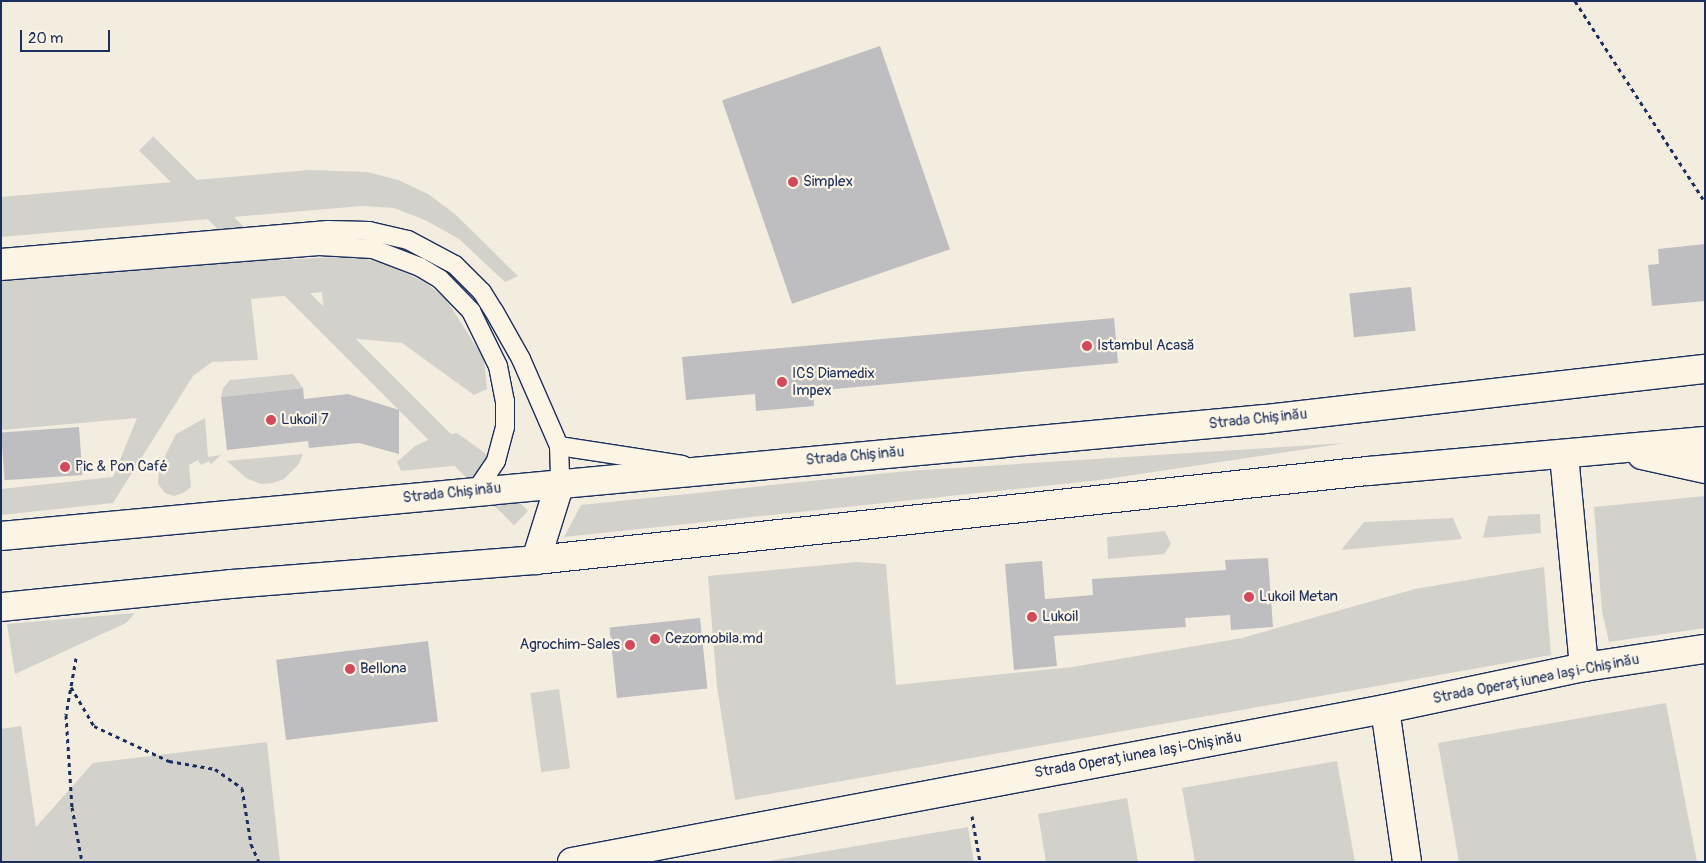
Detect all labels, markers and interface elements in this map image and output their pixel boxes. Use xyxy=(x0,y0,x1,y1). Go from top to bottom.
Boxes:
scale bar xyxy=(22,20,112,52)
text: 20 m xyxy=(28,29,63,48)
place label: Simplex xyxy=(803,173,853,191)
marker: Simplex xyxy=(787,176,799,188)
place label: Istambul Acasă xyxy=(1097,337,1195,355)
marker: Istambul Acasă xyxy=(1081,340,1093,352)
place label: ICS Diamedix Impex xyxy=(792,364,875,399)
marker: ICS Diamedix Impex xyxy=(776,376,788,388)
street label: Strada Chișinău xyxy=(1208,405,1308,433)
place label: Lukoil 7 xyxy=(281,411,329,429)
marker: Lukoil 7 xyxy=(265,414,277,426)
street label: Strada Chișinău xyxy=(805,443,905,469)
place label: Pic & Pon Café xyxy=(75,458,168,476)
marker: Pic & Pon Café xyxy=(59,461,71,473)
street label: Strada Chișinău xyxy=(402,479,502,507)
place label: Lukoil Metan xyxy=(1259,588,1338,606)
marker: Lukoil Metan xyxy=(1243,591,1255,603)
place label: Lukoil xyxy=(1042,608,1079,626)
marker: Lukoil xyxy=(1026,611,1038,623)
place label: Cezomobila.md xyxy=(665,630,763,648)
marker: Cezomobila.md xyxy=(649,633,661,645)
place label: Agrochim-Sales xyxy=(519,636,620,654)
marker: Agrochim-Sales xyxy=(624,639,636,651)
street label: Strada Operațiunea Iași-Chișinău xyxy=(1431,650,1641,708)
place label: Bellona xyxy=(360,660,406,678)
marker: Bellona xyxy=(344,663,356,675)
street label: Strada Operațiunea Iași-Chișinău xyxy=(1033,728,1243,782)

